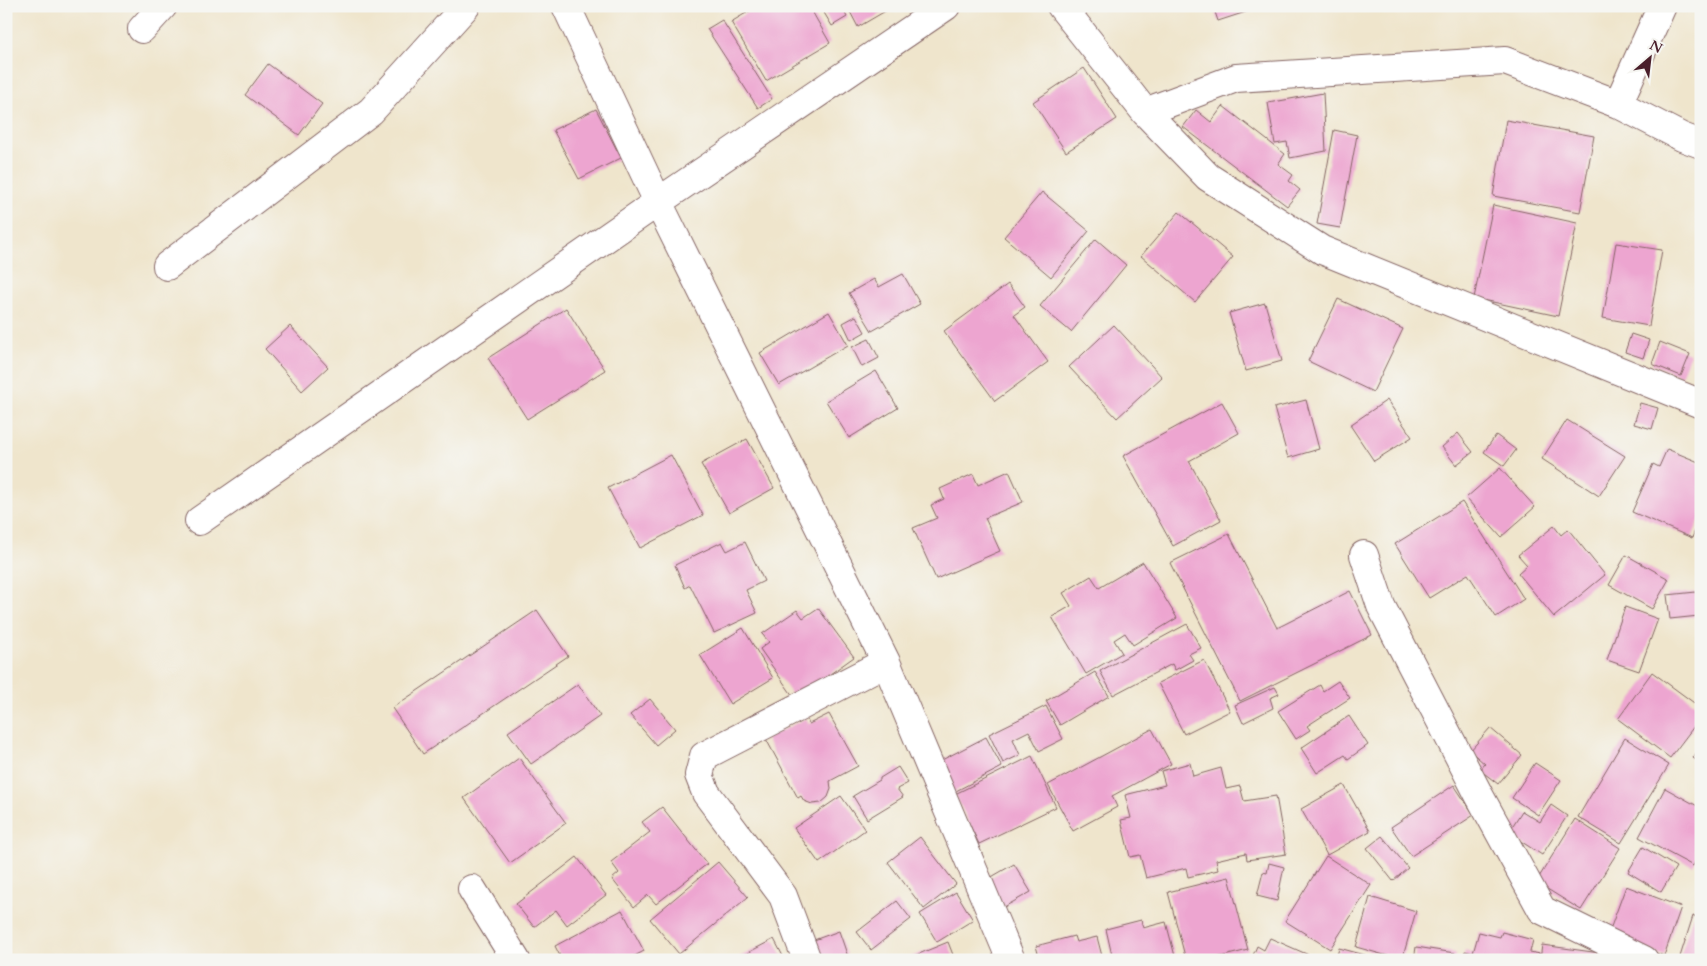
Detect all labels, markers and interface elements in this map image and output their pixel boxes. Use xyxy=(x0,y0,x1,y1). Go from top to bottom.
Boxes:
north arrow xyxy=(1624,32,1674,82)
text: N xyxy=(1646,36,1666,58)

